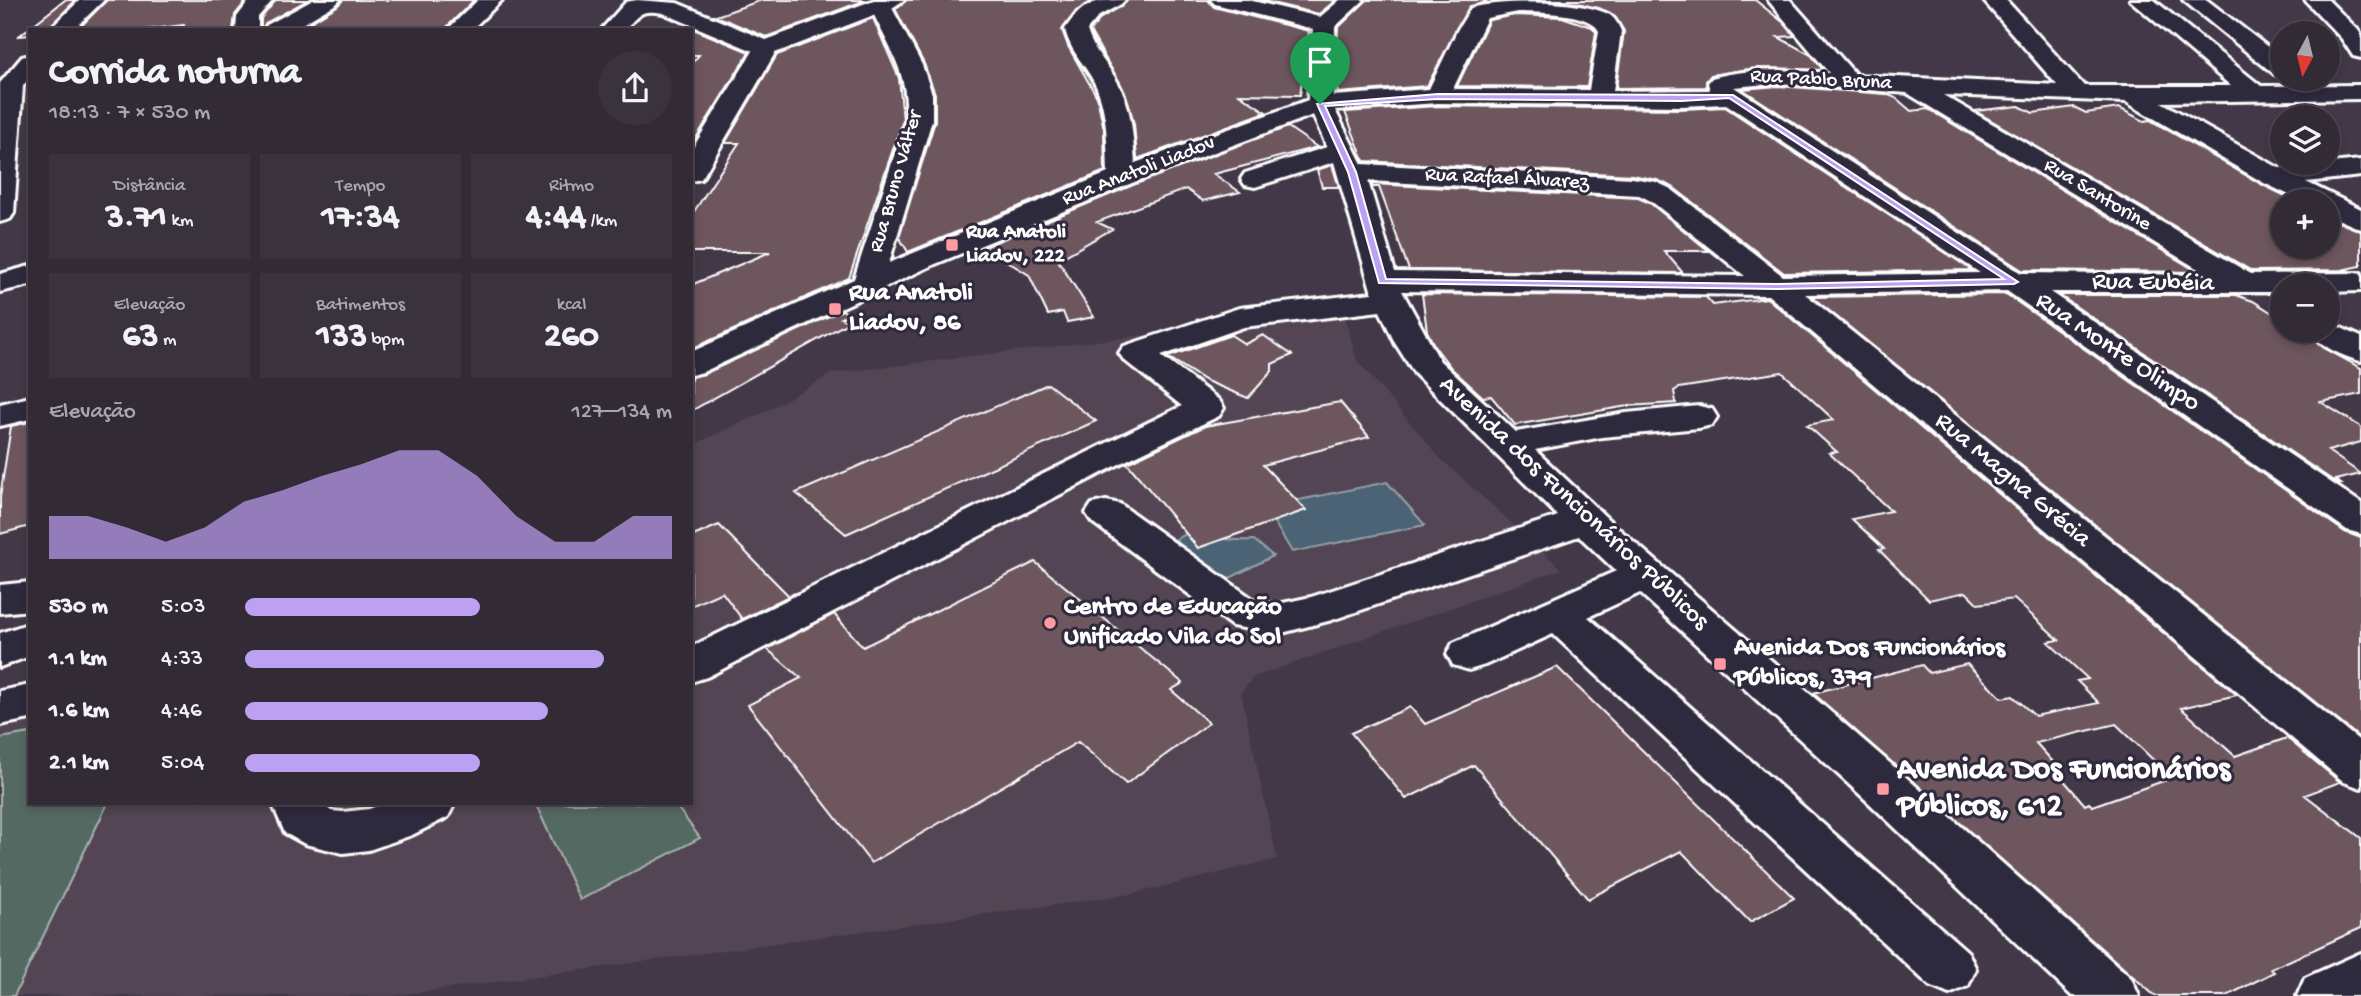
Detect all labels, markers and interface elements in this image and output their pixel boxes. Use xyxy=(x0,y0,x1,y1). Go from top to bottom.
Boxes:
north arrow xyxy=(2270,21,2340,91)
map controls xyxy=(2270,21,2340,343)
pin xyxy=(1290,32,1350,104)
icon: arrive xyxy=(1301,43,1339,81)
button: share xyxy=(598,51,672,125)
text: Corrida noturna xyxy=(49,52,301,96)
street label: Rua Pablo Bruna xyxy=(1749,65,1894,97)
text: 18:13 · 7 × 530 m xyxy=(49,100,210,127)
button: layers xyxy=(2270,105,2340,175)
street label: Rua Bruno Válter xyxy=(865,107,930,256)
street label: Rua Anatoli Liadov xyxy=(1059,131,1219,213)
street label: Rua Santorine xyxy=(2039,154,2156,239)
street label: Rua Rafael Álvarez xyxy=(1424,162,1590,197)
text: Distância xyxy=(114,175,185,198)
text: Tempo xyxy=(336,175,385,198)
text: Ritmo xyxy=(549,175,594,198)
button: + xyxy=(2270,189,2340,259)
text: 3.71 xyxy=(106,198,167,239)
text: 17:34 xyxy=(321,198,400,239)
text: 4:44 xyxy=(526,198,586,239)
text: km xyxy=(167,210,193,233)
text: /km xyxy=(586,210,617,233)
place label: Rua Anatoli Liadov, 222 xyxy=(965,221,1066,270)
marker: Rua Anatoli Liadov, 222 xyxy=(944,237,960,253)
street label: Rua Eubéia xyxy=(2092,267,2216,301)
button: − xyxy=(2270,273,2340,343)
place label: Rua Anatoli Liadov, 86 xyxy=(848,279,973,340)
street label: Rua Monte Olimpo xyxy=(2029,286,2205,420)
text: Elevação xyxy=(114,294,185,317)
text: Batimentos xyxy=(316,294,405,317)
text: kcal xyxy=(557,294,586,317)
marker: Rua Anatoli Liadov, 86 xyxy=(827,301,843,317)
text: 63 xyxy=(123,317,158,358)
text: 133 xyxy=(317,317,367,358)
text: 260 xyxy=(544,317,599,358)
text: m xyxy=(158,329,176,352)
text: bpm xyxy=(367,329,404,352)
street label: Avenida dos Funcionários Públicos xyxy=(1431,370,1716,639)
text: Elevação xyxy=(49,399,136,426)
text: 127–134 m xyxy=(571,399,672,426)
street label: Rua Magna Grécia xyxy=(1928,407,2098,556)
place label: Centro de Educação Unificado Vila do Sol xyxy=(1064,593,1282,654)
text: 530 m xyxy=(49,594,108,621)
text: 5:03 xyxy=(161,594,205,621)
marker: Centro de Educação Unificado Vila do Sol xyxy=(1042,615,1058,631)
place label: Avenida Dos Funcionários Públicos, 379 xyxy=(1732,634,2006,695)
text: 1.1 km xyxy=(49,646,107,673)
text: 4:33 xyxy=(161,646,203,673)
marker: Avenida Dos Funcionários Públicos, 379 xyxy=(1712,656,1728,672)
text: 1.6 km xyxy=(49,698,109,725)
text: 4:46 xyxy=(161,698,202,725)
text: 2.1 km xyxy=(49,750,109,777)
text: 5:04 xyxy=(161,750,204,777)
place label: Avenida Dos Funcionários Públicos, 612 xyxy=(1895,752,2232,827)
marker: Avenida Dos Funcionários Públicos, 612 xyxy=(1875,781,1891,797)

